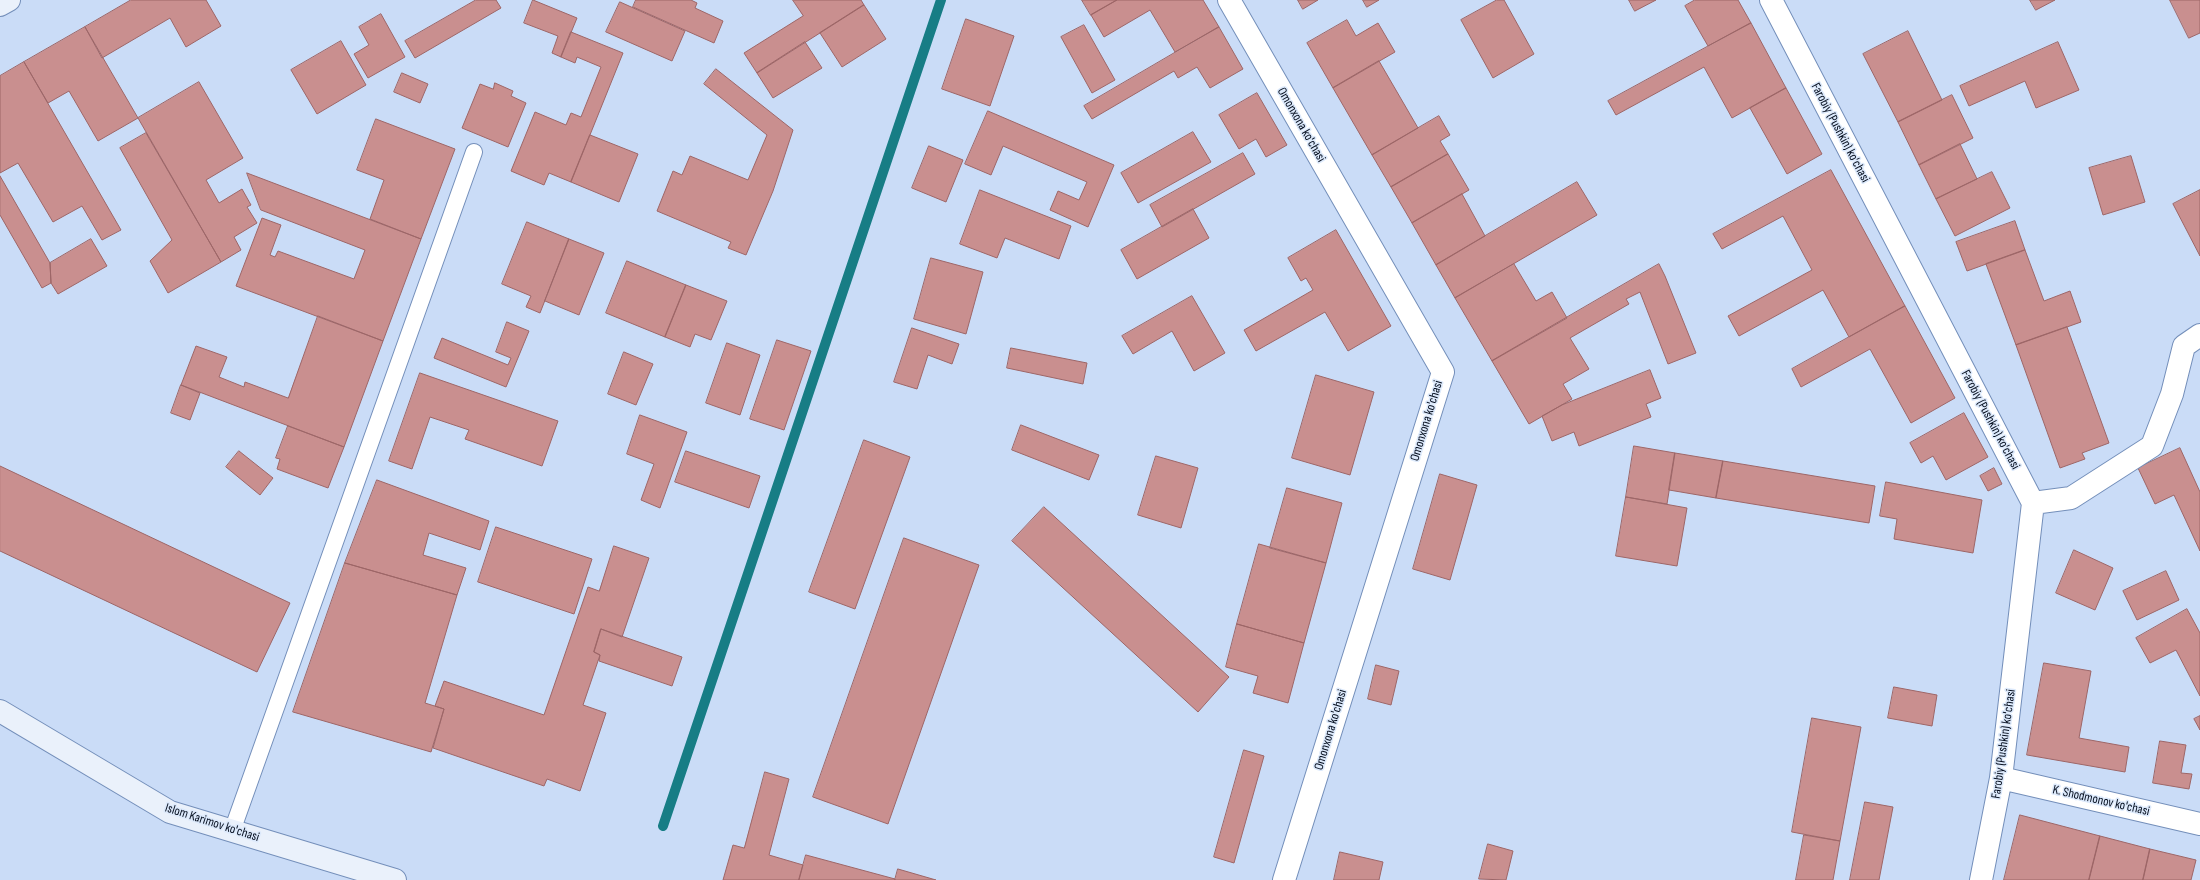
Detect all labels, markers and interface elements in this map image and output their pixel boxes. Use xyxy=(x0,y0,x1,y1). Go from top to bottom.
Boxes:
street label: Farobiy (Pushkin) ko'chasi xyxy=(1807,81,1873,185)
street label: Omonxona ko'chasi xyxy=(1273,85,1329,165)
street label: Farobiy (Pushkin) ko'chasi xyxy=(1957,368,2023,472)
street label: Omonxona ko'chasi xyxy=(1407,379,1447,463)
street label: Omonxona ko'chasi xyxy=(1311,688,1351,772)
street label: Farobiy (Pushkin) ko'chasi xyxy=(1989,688,2019,800)
street label: K. Shodmonov ko'chasi xyxy=(2051,782,2151,820)
street label: Islom Karimov ko'chasi xyxy=(163,800,261,846)

